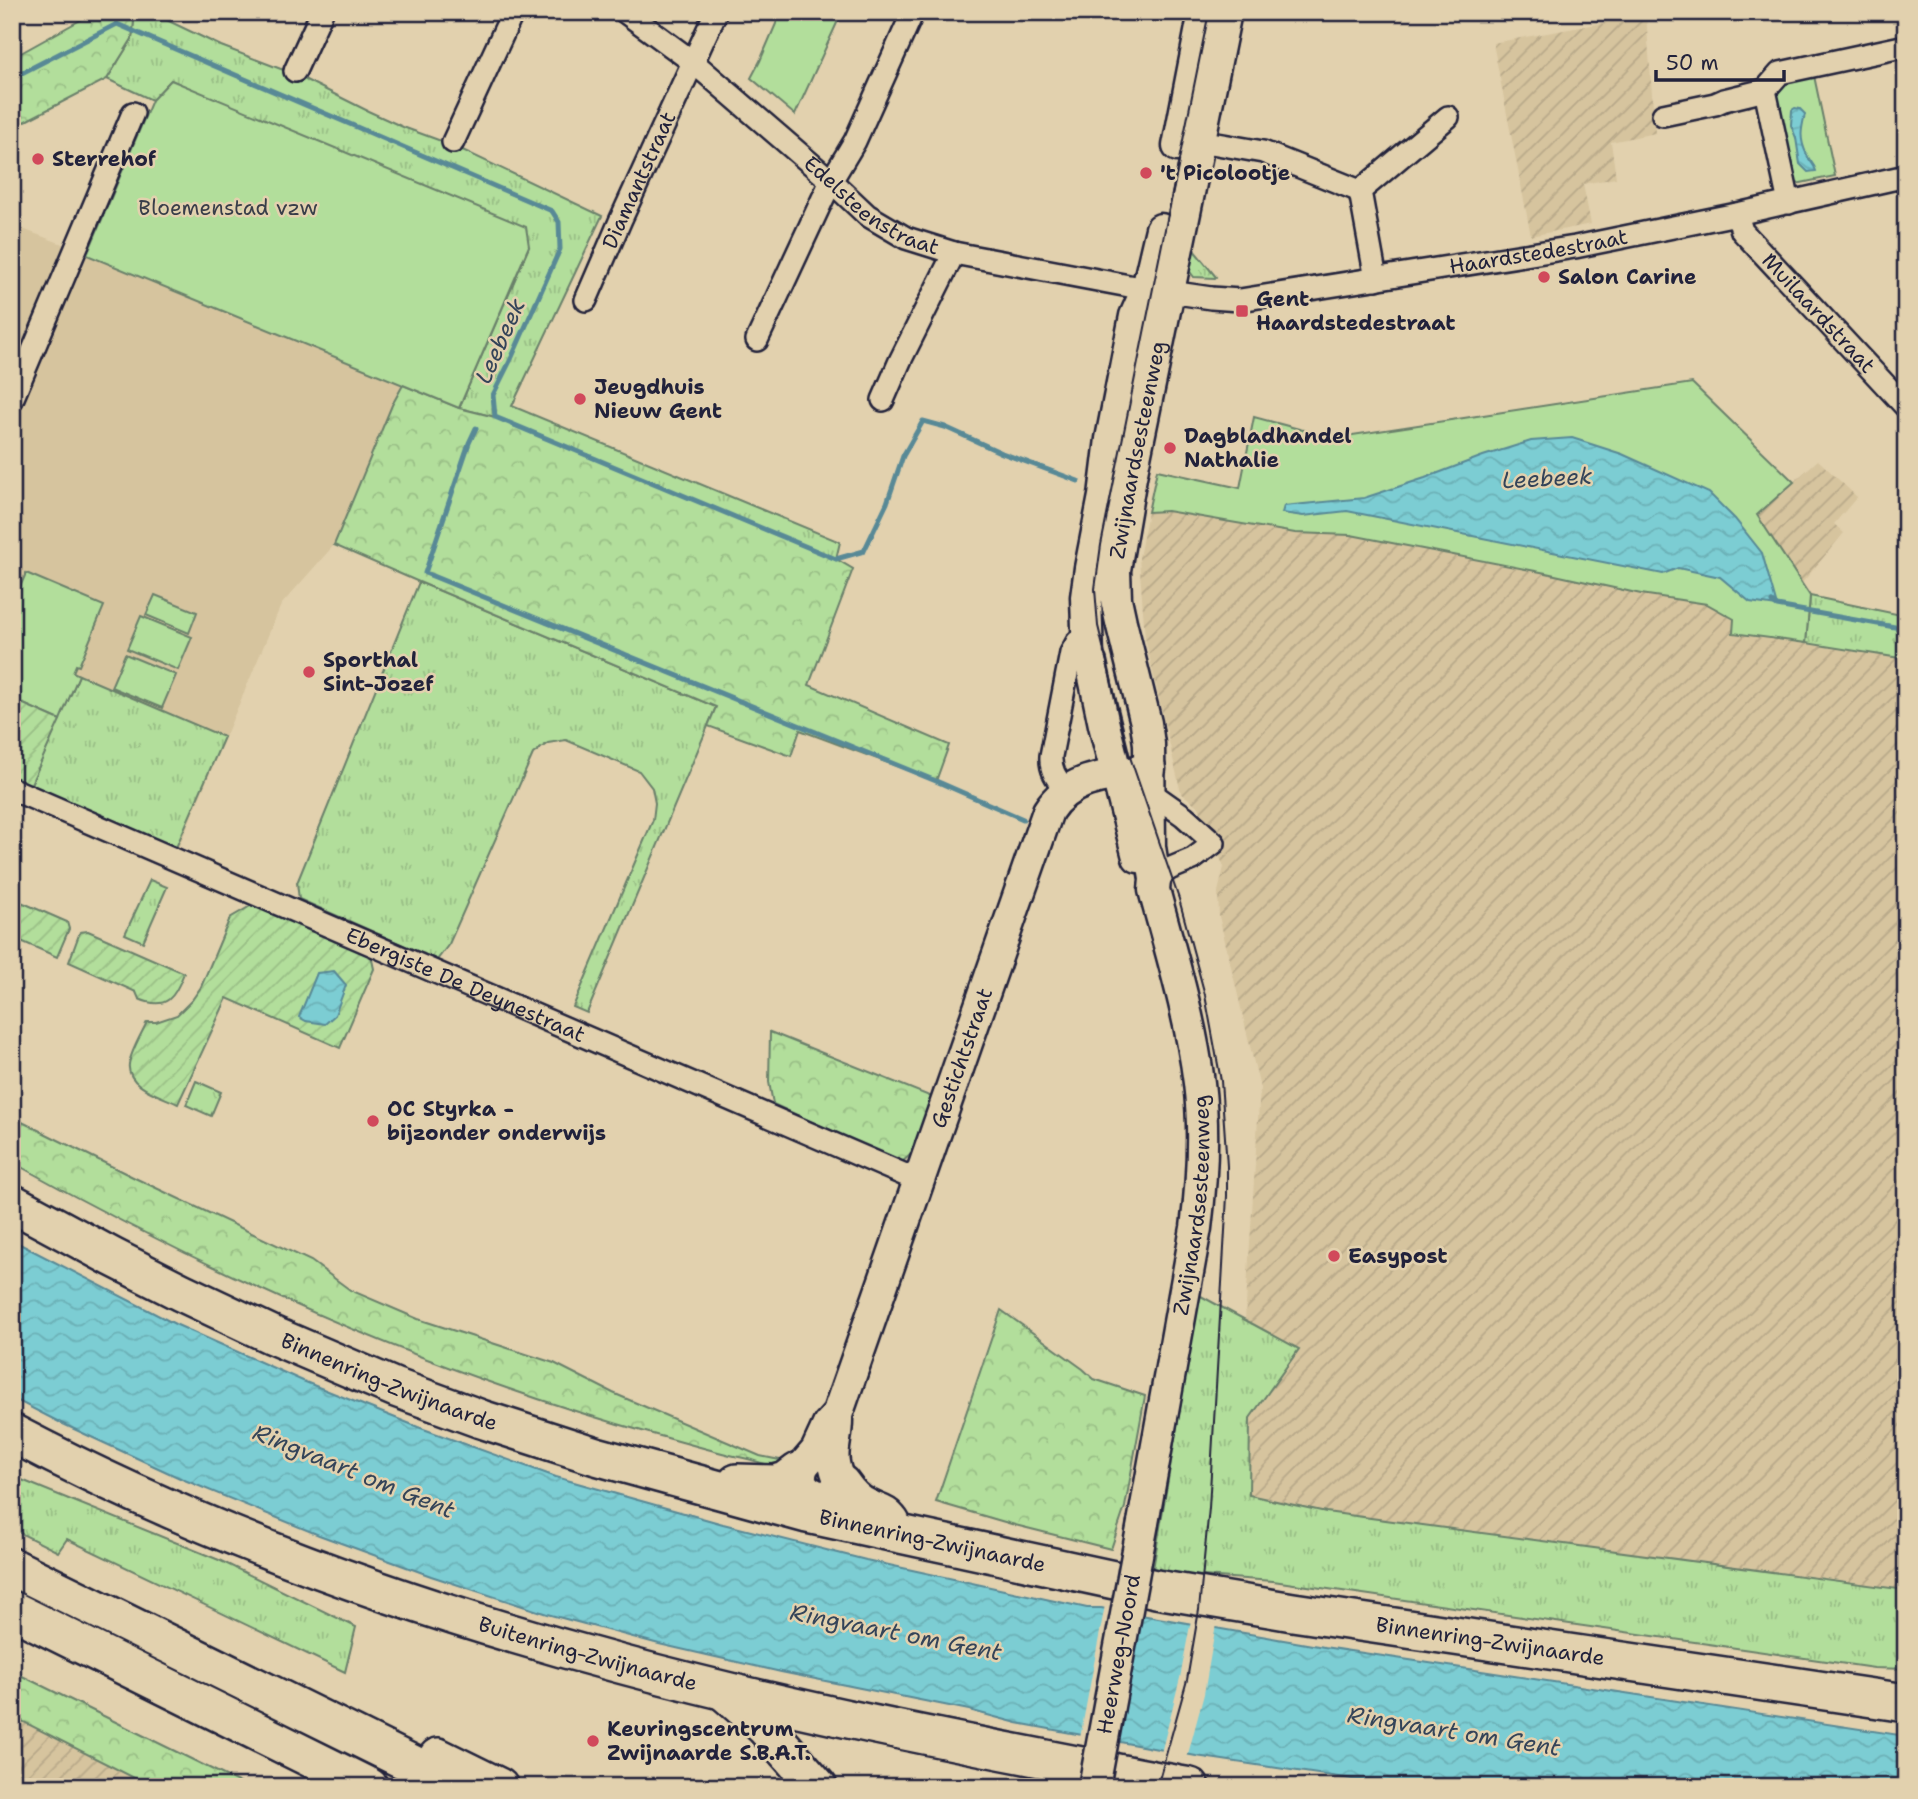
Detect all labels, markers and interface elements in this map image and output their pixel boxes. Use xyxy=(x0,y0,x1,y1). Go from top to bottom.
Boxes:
scale bar xyxy=(1656,38,1783,82)
text: 50 m xyxy=(1666,49,1719,77)
street label: Diamantstraat xyxy=(596,107,682,253)
place label: Sterrehof xyxy=(52,145,157,173)
street label: Edelsteenstraat xyxy=(798,149,943,261)
marker: Sterrehof xyxy=(30,151,46,167)
place label: 't Picolootje xyxy=(1160,159,1290,187)
marker: 't Picolootje xyxy=(1138,165,1154,181)
park label: Bloemenstad vzw xyxy=(138,194,318,222)
street label: Haardstedestraat xyxy=(1447,223,1630,281)
street label: Muilaardstraat xyxy=(1756,247,1881,379)
place label: Salon Carine xyxy=(1558,263,1697,291)
marker: Salon Carine xyxy=(1536,269,1552,285)
place label: Gent Haardstedestraat xyxy=(1256,285,1456,337)
water label: Leebeek xyxy=(468,294,532,388)
marker: Gent Haardstedestraat xyxy=(1234,303,1250,319)
street label: Zwijnaardsesteenweg xyxy=(1103,338,1172,561)
place label: Jeugdhuis Nieuw Gent xyxy=(594,373,722,425)
marker: Jeugdhuis Nieuw Gent xyxy=(572,391,588,407)
place label: Dagbladhandel Nathalie xyxy=(1184,422,1352,474)
marker: Dagbladhandel Nathalie xyxy=(1162,440,1178,456)
water label: Leebeek xyxy=(1501,461,1593,495)
place label: Sporthal Sint-Jozef xyxy=(323,646,434,698)
marker: Sporthal Sint-Jozef xyxy=(301,664,317,680)
street label: Ebergiste De Deynestraat xyxy=(341,921,590,1049)
street label: Gestichtstraat xyxy=(924,984,999,1132)
street label: Zwijnaardsesteenweg xyxy=(1167,1094,1216,1318)
place label: OC Styrka - bijzonder onderwijs xyxy=(387,1095,606,1147)
marker: OC Styrka - bijzonder onderwijs xyxy=(365,1113,381,1129)
place label: Easypost xyxy=(1348,1242,1448,1270)
marker: Easypost xyxy=(1326,1248,1342,1264)
street label: Binnenring-Zwijnaarde xyxy=(276,1326,501,1437)
water label: Ringvaart om Gent xyxy=(249,1417,459,1525)
street label: Binnenring-Zwijnaarde xyxy=(817,1503,1048,1579)
street label: Heerweg-Noord xyxy=(1090,1572,1147,1736)
water label: Ringvaart om Gent xyxy=(788,1597,1004,1667)
street label: Buitenring-Zwijnaarde xyxy=(475,1610,700,1697)
street label: Binnenring-Zwijnaarde xyxy=(1374,1610,1607,1672)
water label: Ringvaart om Gent xyxy=(1346,1699,1562,1763)
place label: Keuringscentrum Zwijnaarde S.B.A.T. xyxy=(607,1715,811,1767)
marker: Keuringscentrum Zwijnaarde S.B.A.T. xyxy=(585,1733,601,1749)

